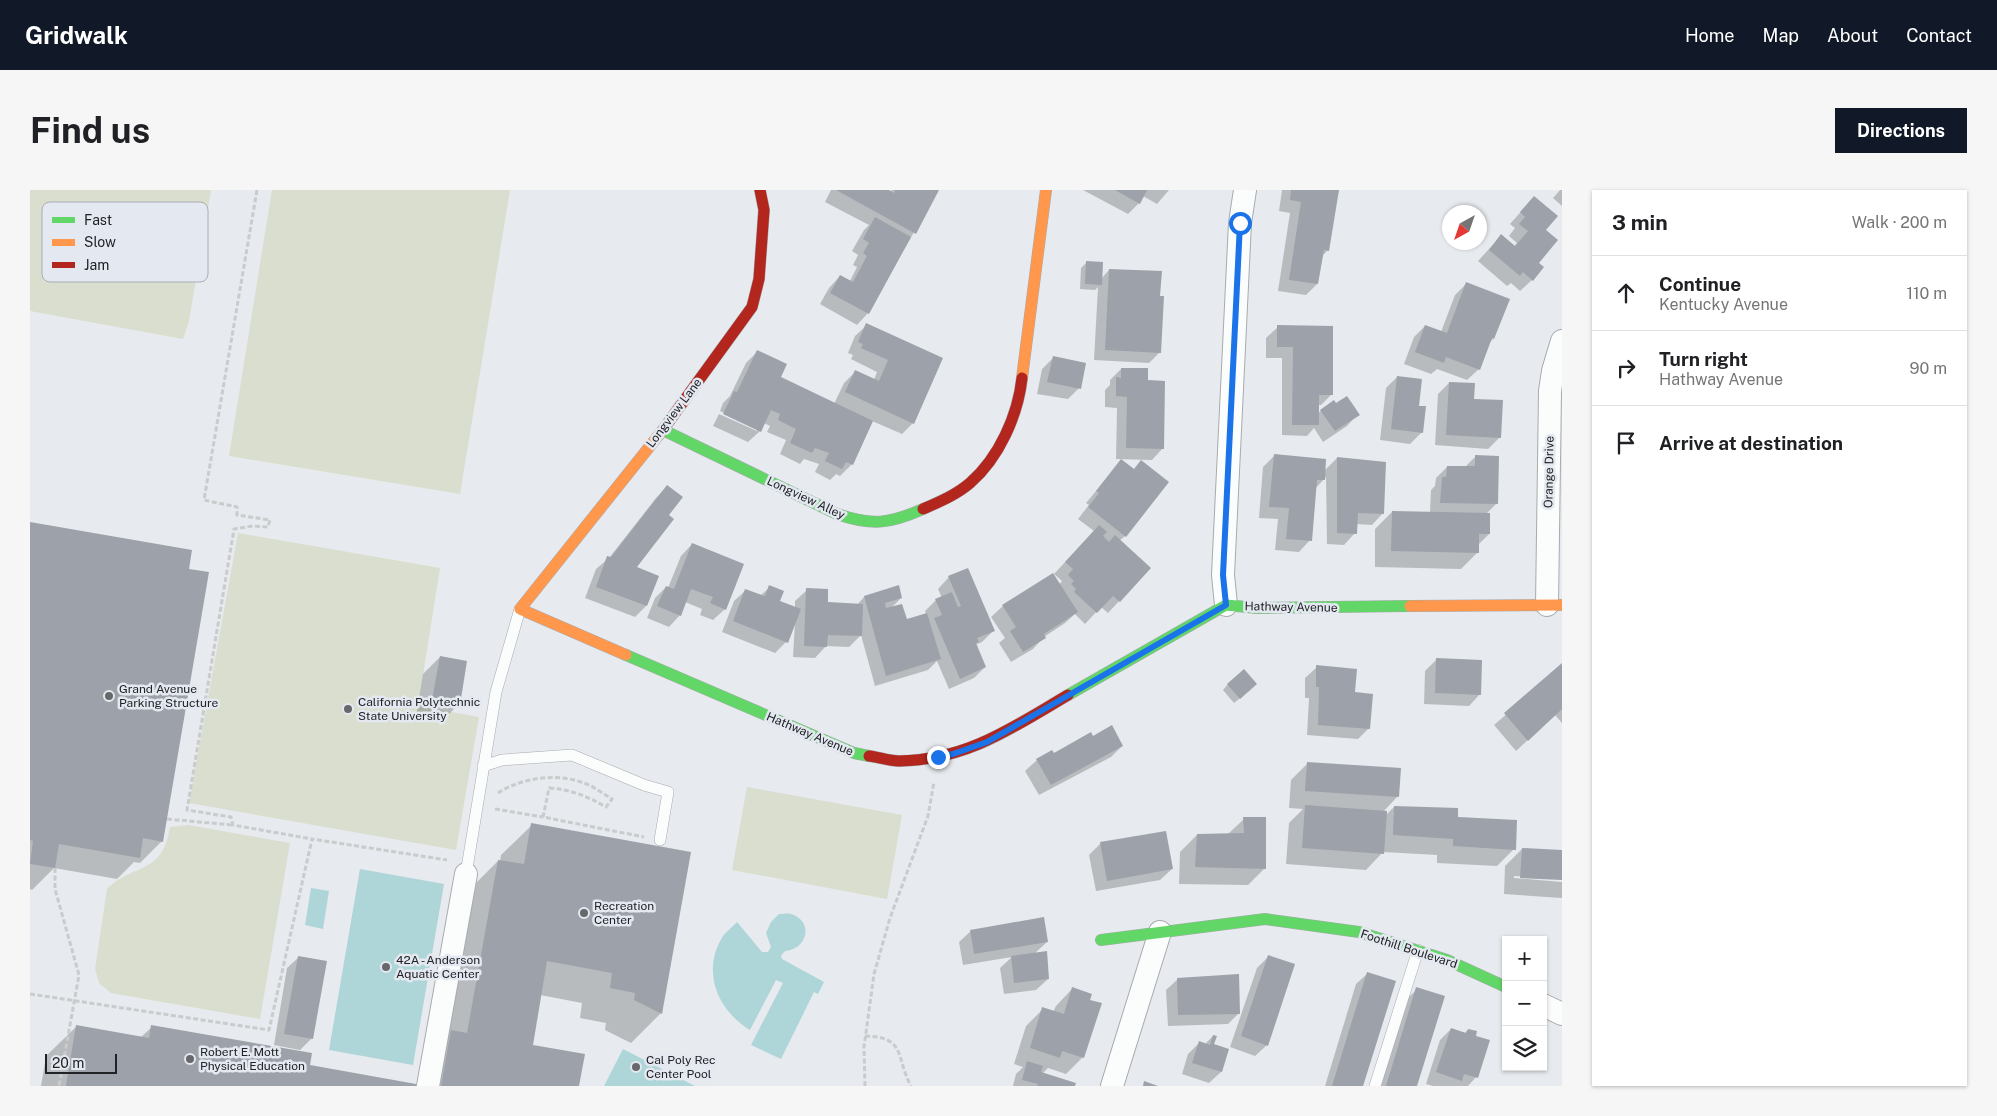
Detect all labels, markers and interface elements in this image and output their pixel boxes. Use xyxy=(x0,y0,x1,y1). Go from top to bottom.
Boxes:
text: Gridwalk xyxy=(25,21,128,49)
text: Home xyxy=(1685,25,1735,46)
text: Map xyxy=(1763,25,1799,46)
text: About xyxy=(1827,25,1878,46)
text: Contact xyxy=(1906,25,1972,46)
button: Directions xyxy=(1835,108,1967,153)
text: Find us xyxy=(30,110,150,151)
legend xyxy=(42,202,208,282)
north arrow xyxy=(1442,205,1487,250)
text: 3 min xyxy=(1612,210,1668,235)
text: Fast xyxy=(84,212,112,228)
route start xyxy=(1229,212,1252,235)
text: Walk · 200 m xyxy=(1852,213,1947,232)
text: Slow xyxy=(84,234,116,250)
text: Jam xyxy=(84,257,109,273)
text: Continue xyxy=(1659,273,1741,295)
icon: ahead xyxy=(1612,279,1640,307)
text: 110 m xyxy=(1906,284,1947,303)
text: Kentucky Avenue xyxy=(1659,295,1788,314)
text: Turn right xyxy=(1659,348,1748,370)
icon: right xyxy=(1612,354,1640,382)
text: 90 m xyxy=(1910,359,1947,378)
text: Hathway Avenue xyxy=(1659,370,1783,389)
street label: Longview Lane xyxy=(643,376,705,450)
icon: arrive xyxy=(1612,429,1640,457)
text: Arrive at destination xyxy=(1659,432,1843,454)
street label: Orange Drive xyxy=(1541,435,1557,508)
street label: Longview Alley xyxy=(765,474,848,522)
street label: Hathway Avenue xyxy=(1244,599,1338,615)
place label: Grand Avenue Parking Structure xyxy=(119,682,219,710)
marker: Grand Avenue Parking Structure xyxy=(103,690,115,702)
place label: California Polytechnic State University xyxy=(358,695,480,723)
marker: California Polytechnic State University xyxy=(342,703,354,715)
street label: Hathway Avenue xyxy=(764,709,856,759)
route end xyxy=(927,746,950,769)
place label: Recreation Center xyxy=(594,899,654,927)
marker: Recreation Center xyxy=(578,907,590,919)
street label: Foothill Boulevard xyxy=(1359,927,1459,971)
map controls xyxy=(1502,936,1547,1071)
button: + xyxy=(1502,936,1547,981)
place label: 42A - Anderson Aquatic Center xyxy=(396,953,480,981)
marker: 42A - Anderson Aquatic Center xyxy=(380,961,392,973)
button: − xyxy=(1502,981,1547,1026)
button: layers xyxy=(1502,1026,1547,1071)
place label: Robert E. Mott Physical Education xyxy=(200,1045,305,1073)
scale bar xyxy=(45,1051,118,1074)
marker: Robert E. Mott Physical Education xyxy=(184,1053,196,1065)
place label: Cal Poly Rec Center Pool xyxy=(646,1053,716,1081)
text: 20 m xyxy=(52,1055,84,1071)
marker: Cal Poly Rec Center Pool xyxy=(630,1061,642,1073)

